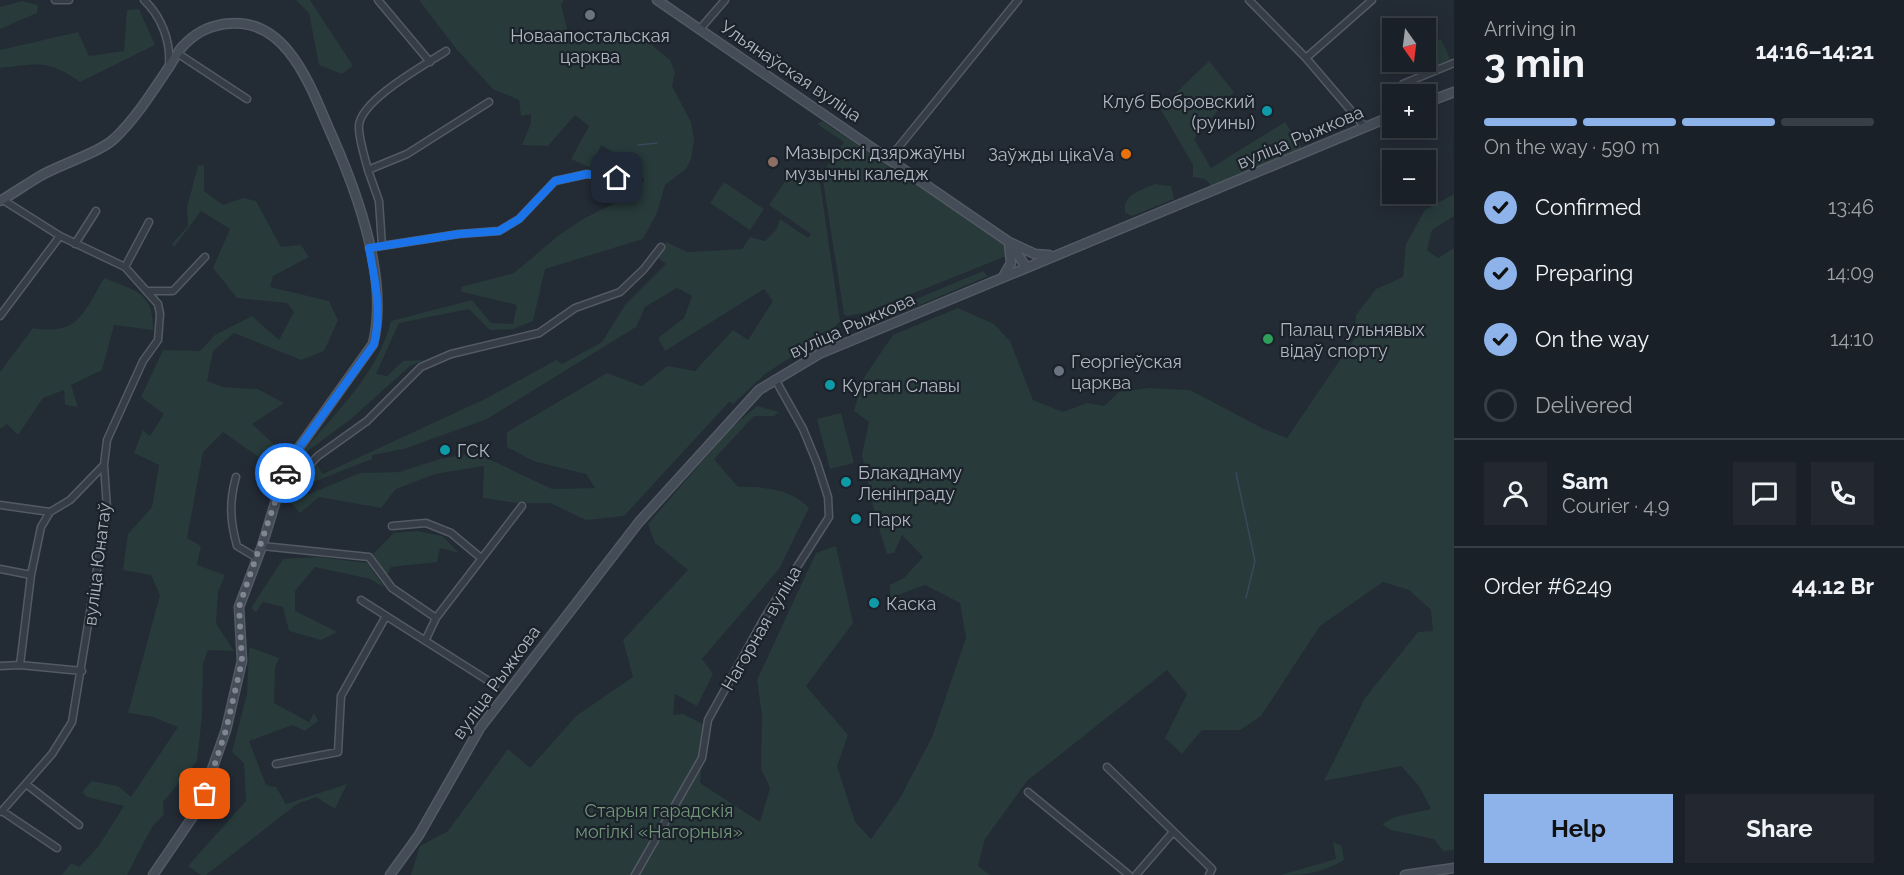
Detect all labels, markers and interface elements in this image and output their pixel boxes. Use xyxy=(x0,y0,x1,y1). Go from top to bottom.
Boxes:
marker: Новаапостальская царква xyxy=(583,8,597,22)
street label: Ульянаўская вуліца xyxy=(716,16,866,126)
text: Arriving in xyxy=(1484,17,1576,41)
north arrow xyxy=(1382,18,1436,72)
map controls xyxy=(1382,18,1436,204)
place label: Новаапостальская царква xyxy=(510,25,670,67)
text: 14:16–14:21 xyxy=(1756,38,1874,64)
text: 3 min xyxy=(1484,40,1585,86)
button: + xyxy=(1382,84,1436,138)
place label: Клуб Бобровский (руины) xyxy=(1103,91,1255,133)
street label: вуліца Рыжкова xyxy=(1234,101,1366,173)
marker: Клуб Бобровский (руины) xyxy=(1260,104,1274,118)
text: On the way · 590 m xyxy=(1484,135,1660,159)
place label: Мазырскі дзяржаўны музычны каледж xyxy=(785,142,965,184)
place label: Заўжды цікаVа xyxy=(988,144,1114,165)
marker: Заўжды цікаVа xyxy=(1119,147,1133,161)
button: − xyxy=(1382,150,1436,204)
pin xyxy=(591,152,642,203)
marker: Мазырскі дзяржаўны музычны каледж xyxy=(766,155,780,169)
icon: home xyxy=(600,161,633,194)
icon: check xyxy=(1484,191,1517,224)
text: Confirmed xyxy=(1535,194,1642,220)
text: 13:46 xyxy=(1828,195,1874,219)
icon: check xyxy=(1484,257,1517,290)
text: Preparing xyxy=(1535,260,1633,286)
text: 14:09 xyxy=(1827,261,1874,285)
street label: вуліца Рыжкова xyxy=(786,288,918,362)
place label: Палац гульнявых відаў спорту xyxy=(1280,319,1425,361)
icon: check xyxy=(1484,323,1517,356)
text: On the way xyxy=(1535,326,1649,352)
text: 14:10 xyxy=(1830,327,1874,351)
marker: Палац гульнявых відаў спорту xyxy=(1261,332,1275,346)
place label: Георгіеўская царква xyxy=(1071,351,1182,393)
marker: Георгіеўская царква xyxy=(1052,364,1066,378)
place label: Курган Славы xyxy=(842,375,960,396)
marker: Курган Славы xyxy=(823,378,837,392)
text: Delivered xyxy=(1535,392,1633,418)
place label: ГСК xyxy=(457,440,490,461)
courier xyxy=(255,443,315,503)
marker: ГСК xyxy=(438,443,452,457)
icon: car xyxy=(269,457,302,490)
place label: Блакаднаму Ленінграду xyxy=(858,462,962,504)
button: person xyxy=(1484,462,1547,525)
button: chat xyxy=(1733,462,1796,525)
button: phone xyxy=(1811,462,1874,525)
text: Sam xyxy=(1562,468,1609,494)
marker: Блакаднаму Ленінграду xyxy=(839,475,853,489)
text: Courier · 4.9 xyxy=(1562,494,1670,518)
street label: вуліца Юнатаў xyxy=(79,501,115,627)
place label: Парк xyxy=(868,509,911,530)
marker: Парк xyxy=(849,512,863,526)
street label: Нагорная вуліца xyxy=(717,562,805,694)
text: Order #6249 xyxy=(1484,573,1612,599)
text: 44.12 Br xyxy=(1792,573,1874,599)
place label: Каска xyxy=(886,593,936,614)
marker: Каска xyxy=(867,596,881,610)
street label: вуліца Рыжкова xyxy=(448,621,544,743)
pin xyxy=(179,768,230,819)
icon: bag xyxy=(188,777,221,810)
button: Help xyxy=(1484,794,1673,863)
button: Share xyxy=(1685,794,1874,863)
park label: Старыя гарадскія могілкі «Нагорныя» xyxy=(575,800,743,842)

